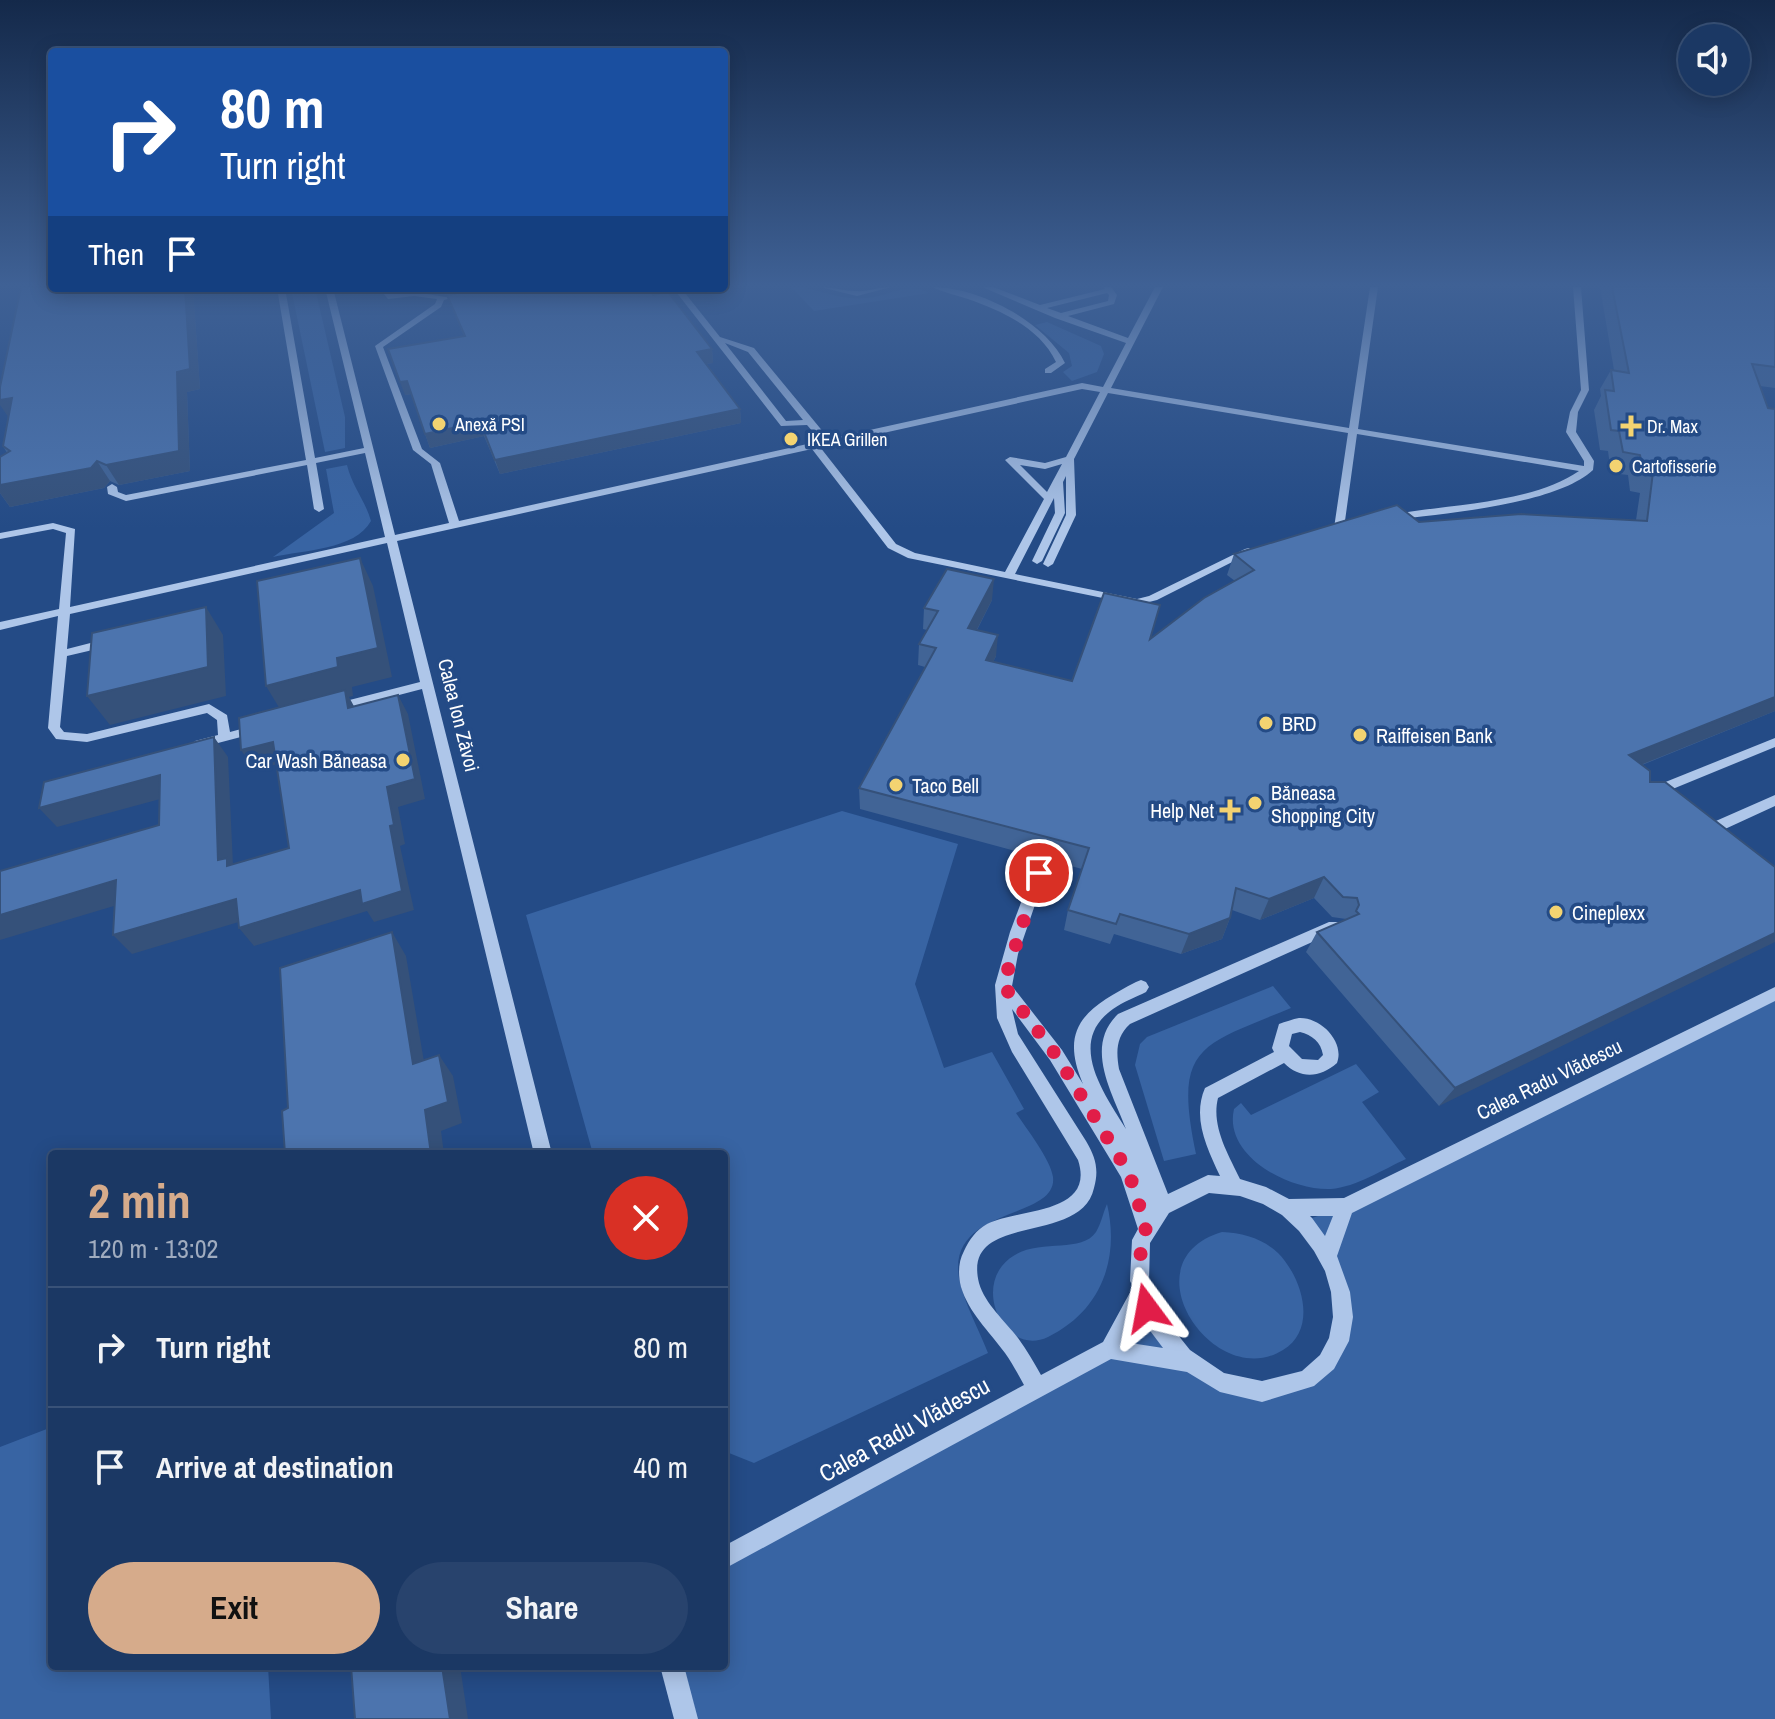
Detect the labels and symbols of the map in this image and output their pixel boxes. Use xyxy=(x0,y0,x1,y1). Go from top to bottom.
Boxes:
place label: Anexă PSI xyxy=(454,412,525,437)
place label: Dr. Max xyxy=(1647,414,1698,439)
marker: Anexă PSI xyxy=(430,415,448,433)
marker: Dr. Max xyxy=(1622,417,1640,435)
place label: IKEA Grillen xyxy=(807,427,887,452)
marker: IKEA Grillen xyxy=(782,430,800,448)
place label: Cartofisserie xyxy=(1632,454,1717,479)
marker: Cartofisserie xyxy=(1607,457,1625,475)
street label: Calea Ion Zăvoi xyxy=(432,656,486,774)
place label: BRD xyxy=(1282,710,1317,737)
marker: BRD xyxy=(1257,714,1275,732)
place label: Raiffeisen Bank xyxy=(1376,722,1493,749)
marker: Raiffeisen Bank xyxy=(1351,726,1369,744)
place label: Car Wash Băneasa xyxy=(245,747,387,774)
marker: Car Wash Băneasa xyxy=(394,751,412,769)
place label: Taco Bell xyxy=(912,772,979,799)
marker: Taco Bell xyxy=(887,776,905,794)
place label: Băneasa Shopping City xyxy=(1271,779,1376,829)
marker: Băneasa Shopping City xyxy=(1246,794,1264,812)
place label: Help Net xyxy=(1150,797,1214,824)
marker: Help Net xyxy=(1221,801,1239,819)
pin xyxy=(1005,839,1073,907)
place label: Cineplexx xyxy=(1572,899,1646,926)
marker: Cineplexx xyxy=(1547,903,1565,921)
street label: Calea Radu Vlădescu xyxy=(1472,1032,1626,1126)
position arrow xyxy=(1105,1266,1189,1350)
street label: Calea Radu Vlădescu xyxy=(813,1369,995,1489)

